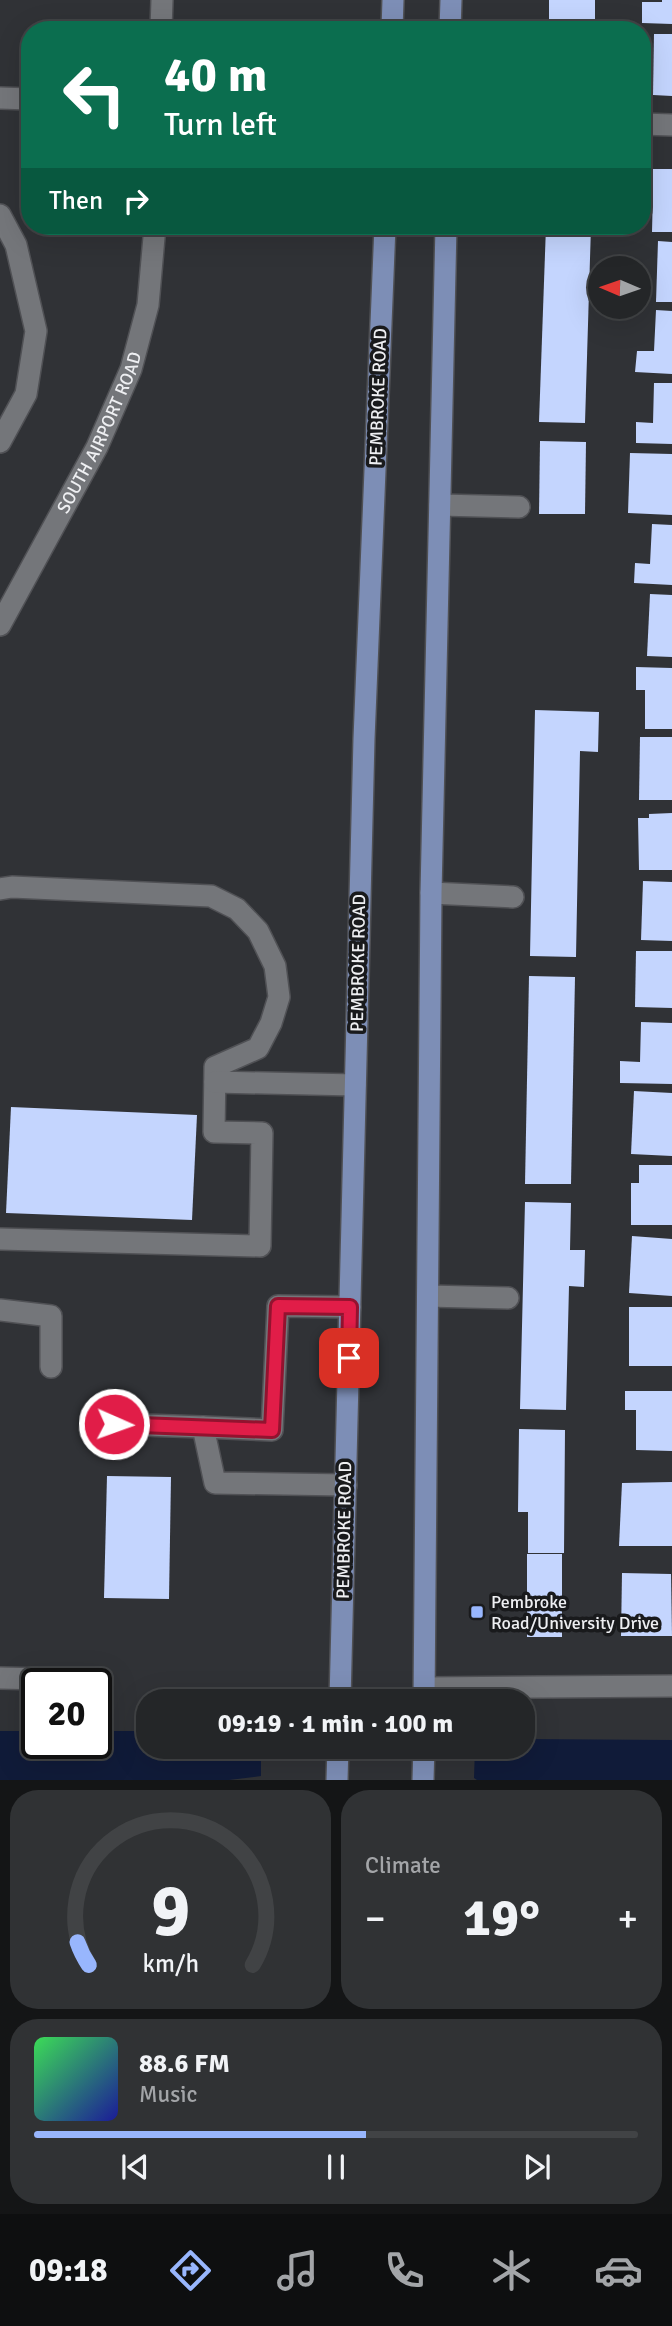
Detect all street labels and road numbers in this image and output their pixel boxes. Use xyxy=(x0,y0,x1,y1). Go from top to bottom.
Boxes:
street label: PEMBROKE ROAD xyxy=(365,328,391,466)
street label: SOUTH AIRPORT ROAD xyxy=(52,349,146,517)
street label: PEMBROKE ROAD xyxy=(346,894,370,1032)
street label: PEMBROKE ROAD xyxy=(332,1461,356,1599)

